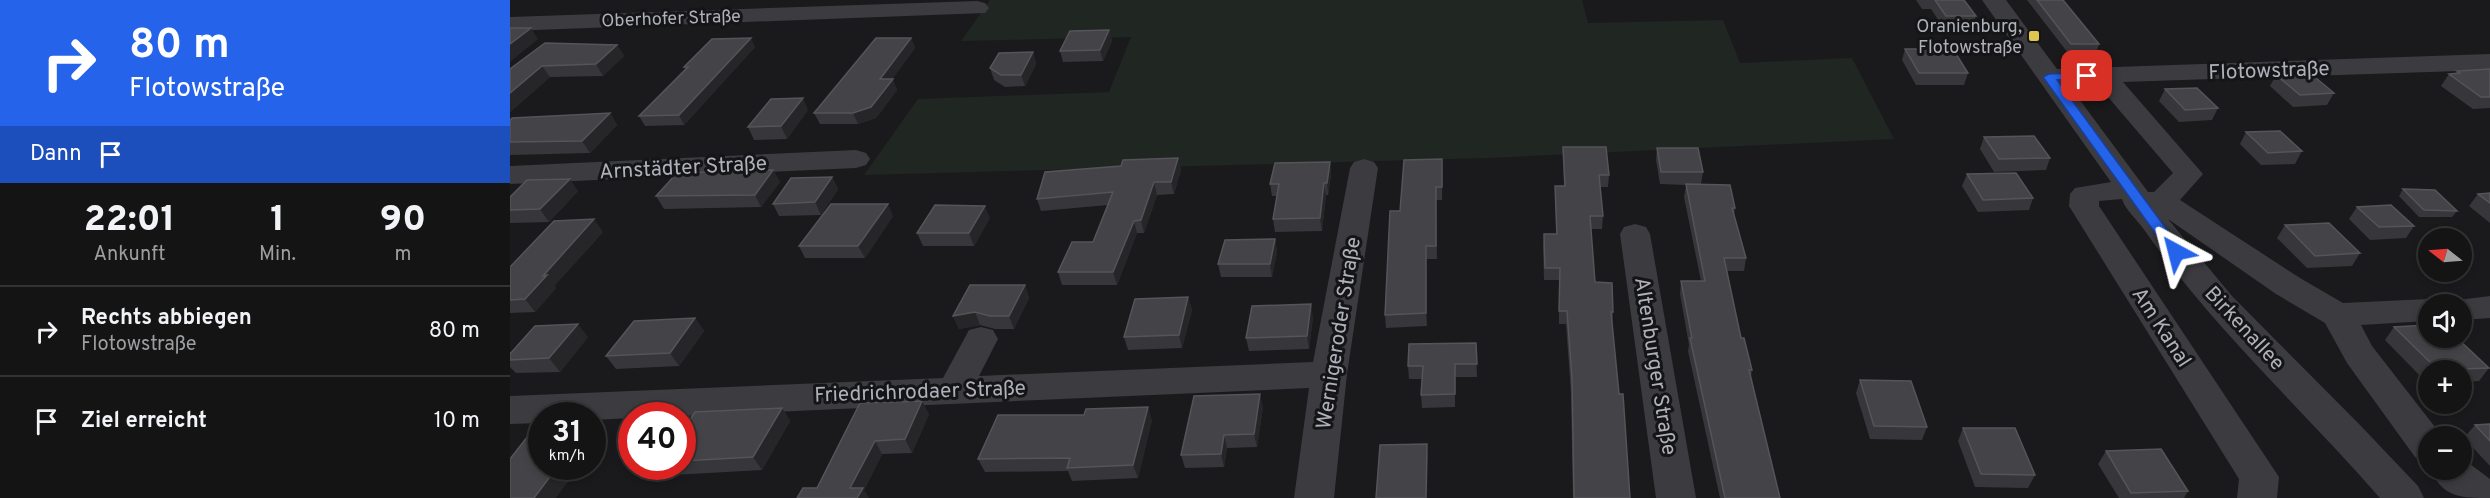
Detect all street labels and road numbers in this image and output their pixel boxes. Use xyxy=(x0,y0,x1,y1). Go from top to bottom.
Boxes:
street label: Oberhofer Straße xyxy=(601,6,741,33)
street label: Flotowstraße xyxy=(2208,56,2330,87)
street label: Arnstädter Straße xyxy=(599,151,768,186)
street label: Wernigeroder Straße xyxy=(1311,235,1368,431)
street label: Altenburger Straße xyxy=(1627,275,1682,457)
street label: Birkenallee xyxy=(2198,281,2290,377)
street label: Am Kanal xyxy=(2125,283,2197,373)
street label: Friedrichrodaer Straße xyxy=(814,375,1026,410)

